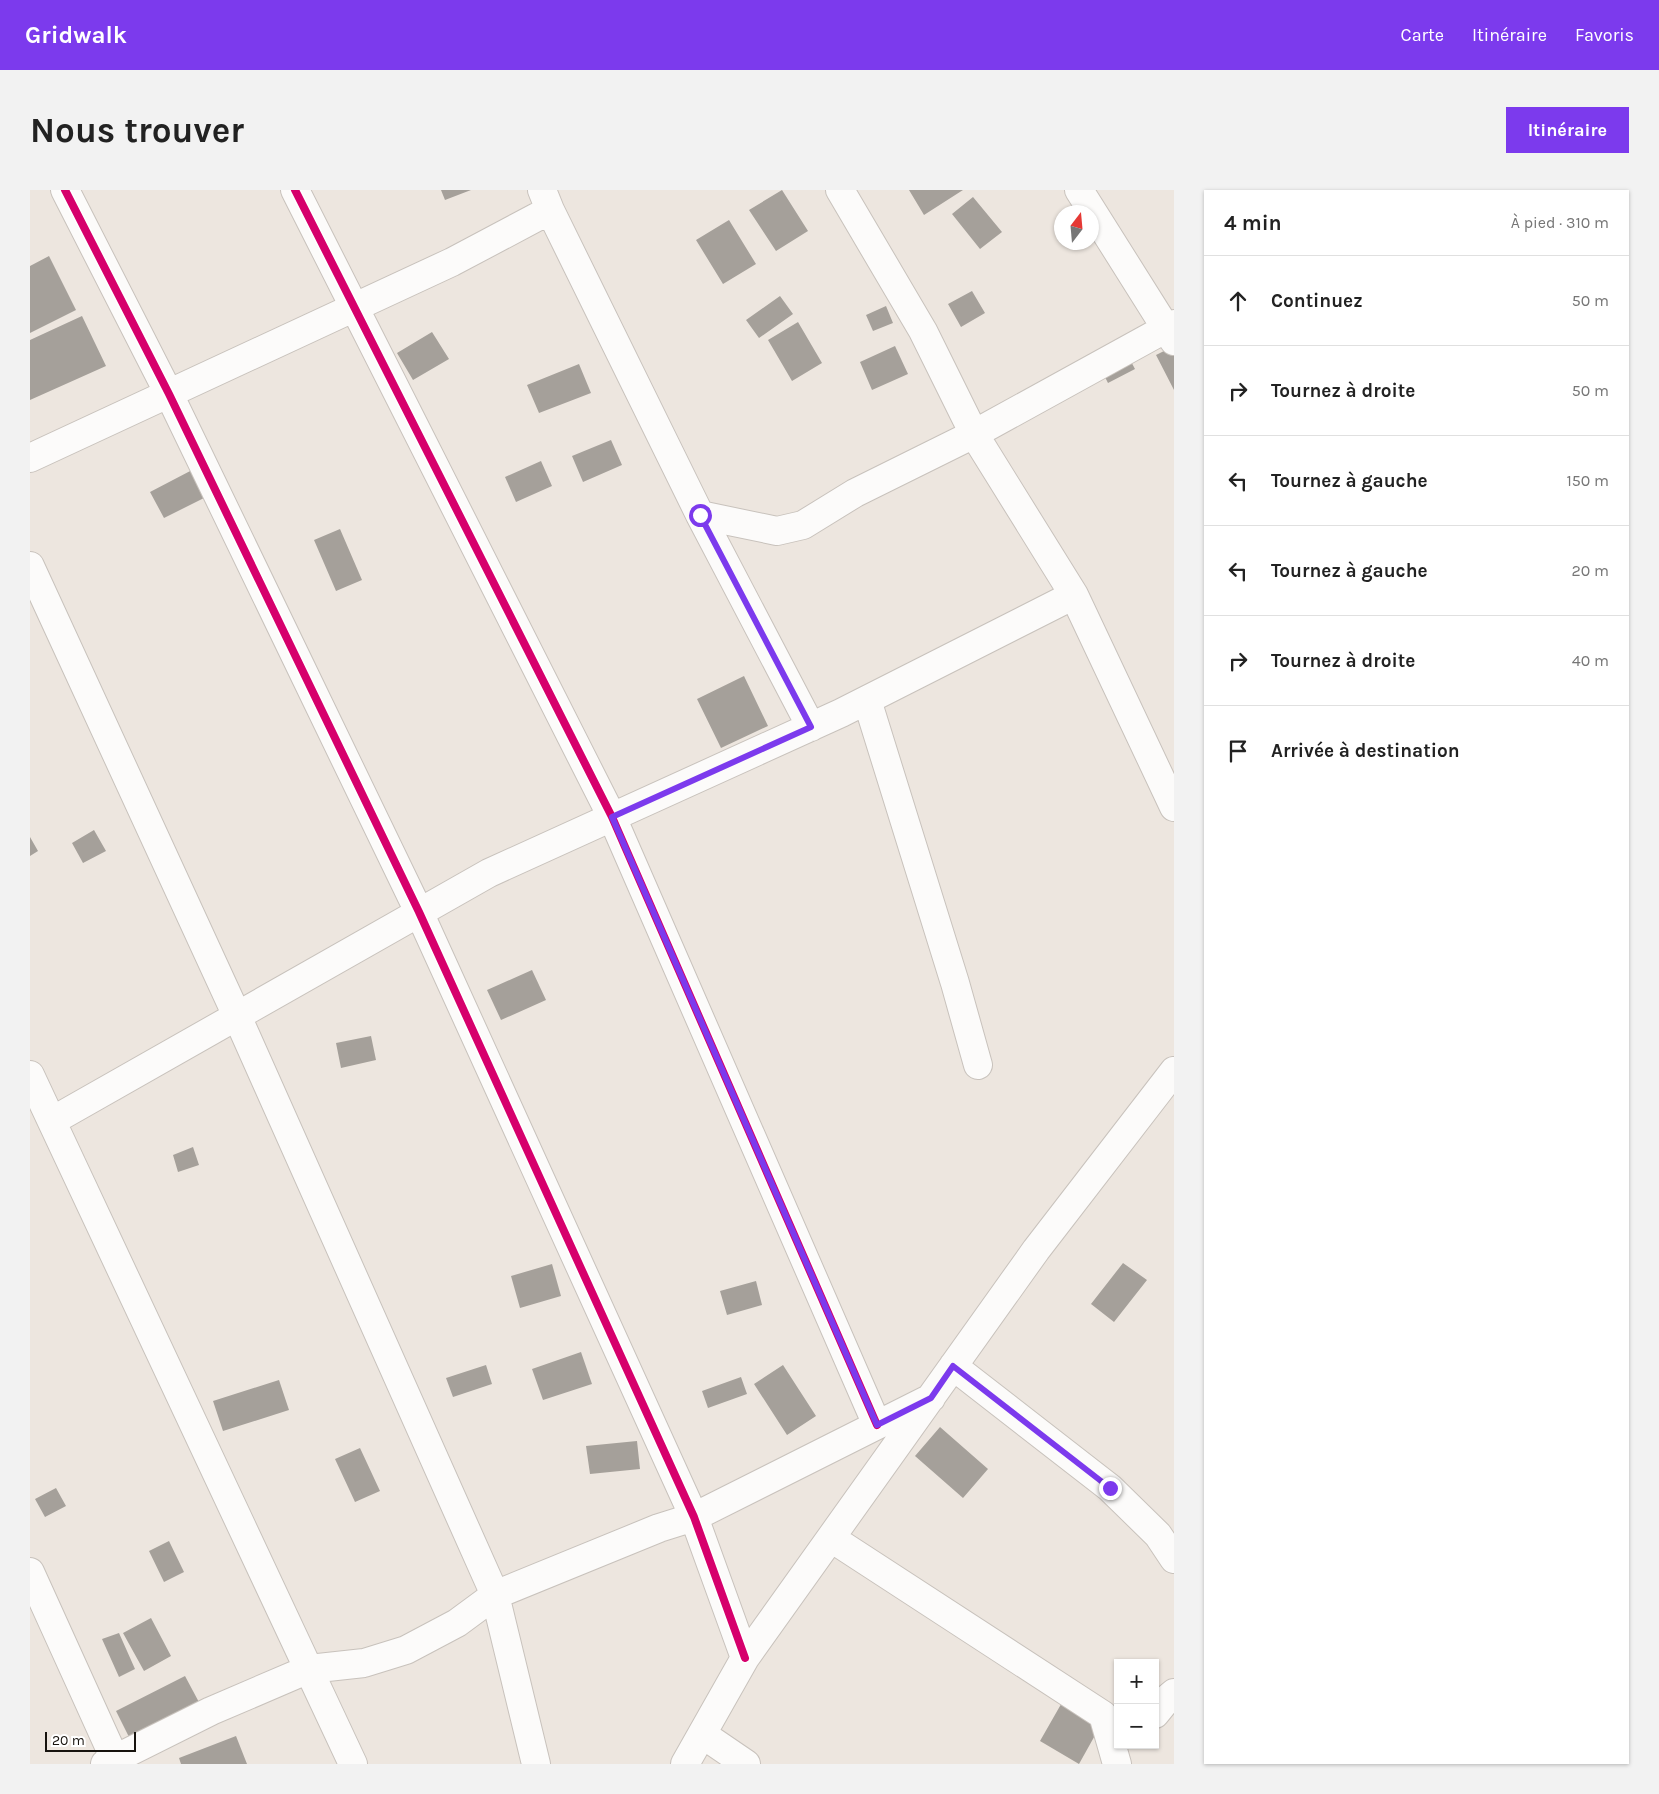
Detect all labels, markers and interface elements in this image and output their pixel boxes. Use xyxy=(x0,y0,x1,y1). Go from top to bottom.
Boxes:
text: Gridwalk xyxy=(25,21,127,49)
text: Carte xyxy=(1401,24,1444,46)
text: Itinéraire xyxy=(1472,24,1547,46)
text: Favoris xyxy=(1575,24,1634,46)
button: Itinéraire xyxy=(1506,107,1629,153)
text: Nous trouver xyxy=(30,110,244,151)
north arrow xyxy=(1054,205,1099,250)
text: 4 min xyxy=(1224,211,1282,235)
text: À pied · 310 m xyxy=(1511,213,1609,232)
icon: ahead xyxy=(1224,287,1252,315)
text: Continuez xyxy=(1271,290,1363,312)
text: 50 m xyxy=(1572,291,1609,310)
icon: right xyxy=(1224,377,1252,405)
text: Tournez à droite xyxy=(1271,380,1415,402)
text: 50 m xyxy=(1572,381,1609,400)
icon: left xyxy=(1224,467,1252,495)
text: Tournez à gauche xyxy=(1271,470,1428,492)
text: 150 m xyxy=(1566,471,1609,490)
route start xyxy=(689,504,712,527)
icon: left xyxy=(1224,557,1252,585)
text: Tournez à gauche xyxy=(1271,560,1428,582)
text: 20 m xyxy=(1571,561,1609,580)
icon: right xyxy=(1224,647,1252,675)
text: Tournez à droite xyxy=(1271,650,1415,672)
text: 40 m xyxy=(1572,651,1609,670)
icon: arrive xyxy=(1224,737,1252,765)
text: Arrivée à destination xyxy=(1271,740,1460,762)
route end xyxy=(1099,1477,1122,1500)
map controls xyxy=(1114,1659,1159,1749)
button: + xyxy=(1114,1659,1159,1704)
button: − xyxy=(1114,1704,1159,1749)
scale bar xyxy=(45,1729,136,1752)
text: 20 m xyxy=(52,1732,85,1749)

